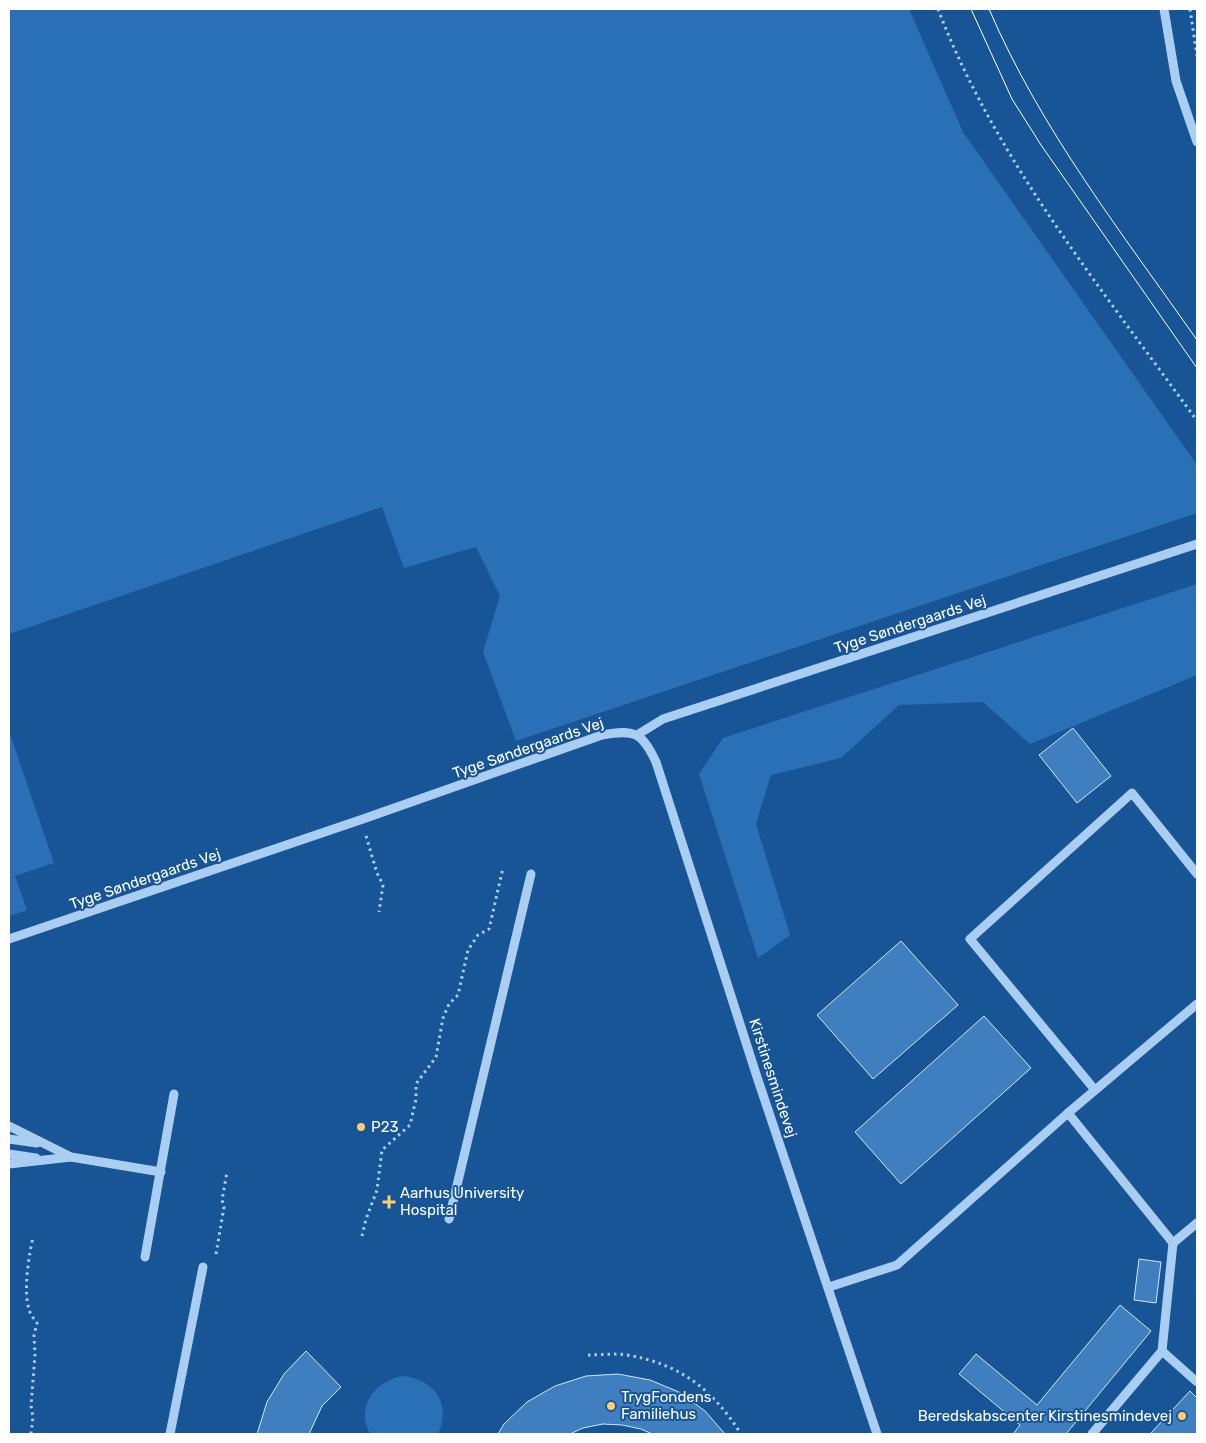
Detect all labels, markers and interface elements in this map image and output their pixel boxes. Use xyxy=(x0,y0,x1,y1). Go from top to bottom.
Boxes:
street label: Tyge Søndergaards Vej xyxy=(832,591,988,657)
street label: Tyge Søndergaards Vej xyxy=(450,714,606,782)
street label: Tyge Søndergaards Vej xyxy=(67,845,223,913)
street label: Kirstinesmindevej xyxy=(745,1016,801,1140)
place label: P23 xyxy=(371,1118,398,1136)
marker: P23 xyxy=(355,1121,367,1133)
place label: Aarhus University Hospital xyxy=(400,1184,524,1219)
marker: Aarhus University Hospital xyxy=(382,1195,396,1209)
place label: TrygFondens Familiehus xyxy=(621,1388,712,1423)
marker: TrygFondens Familiehus xyxy=(605,1400,617,1412)
place label: Beredskabscenter Kirstinesmindevej xyxy=(918,1407,1172,1425)
marker: Beredskabscenter Kirstinesmindevej xyxy=(1176,1410,1188,1422)

